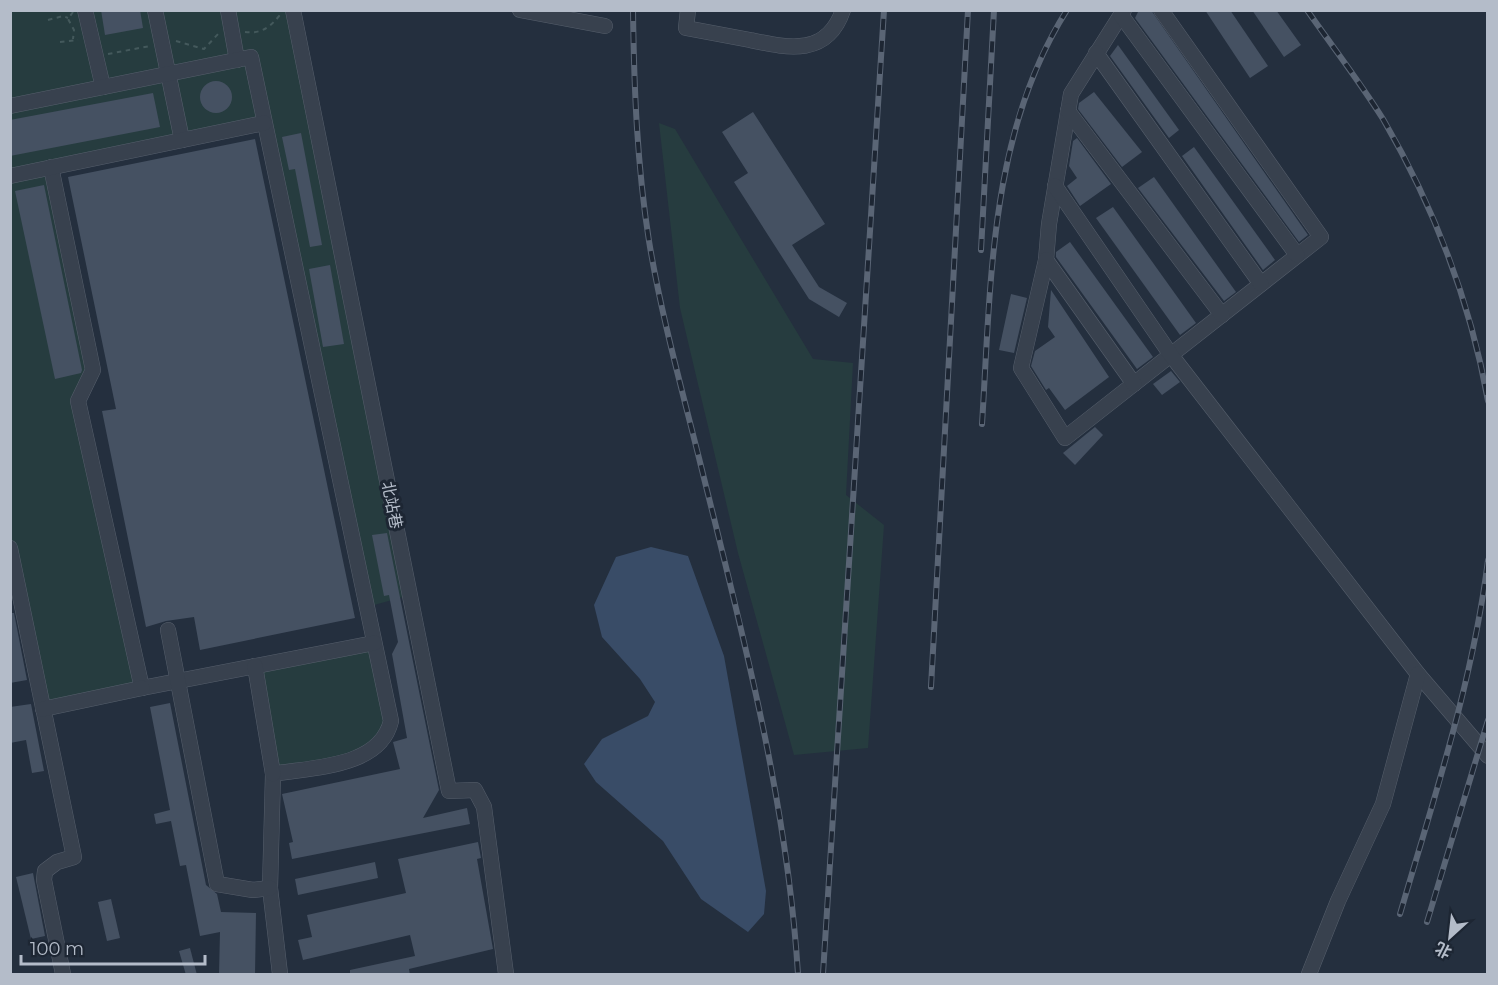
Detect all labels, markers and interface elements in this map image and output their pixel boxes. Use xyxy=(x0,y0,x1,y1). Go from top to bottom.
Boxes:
street label: 北站巷 xyxy=(378,480,406,530)
north arrow xyxy=(1420,907,1480,967)
scale bar xyxy=(21,928,206,966)
text: 100 m xyxy=(30,938,84,960)
text: 北 xyxy=(1432,938,1455,962)

